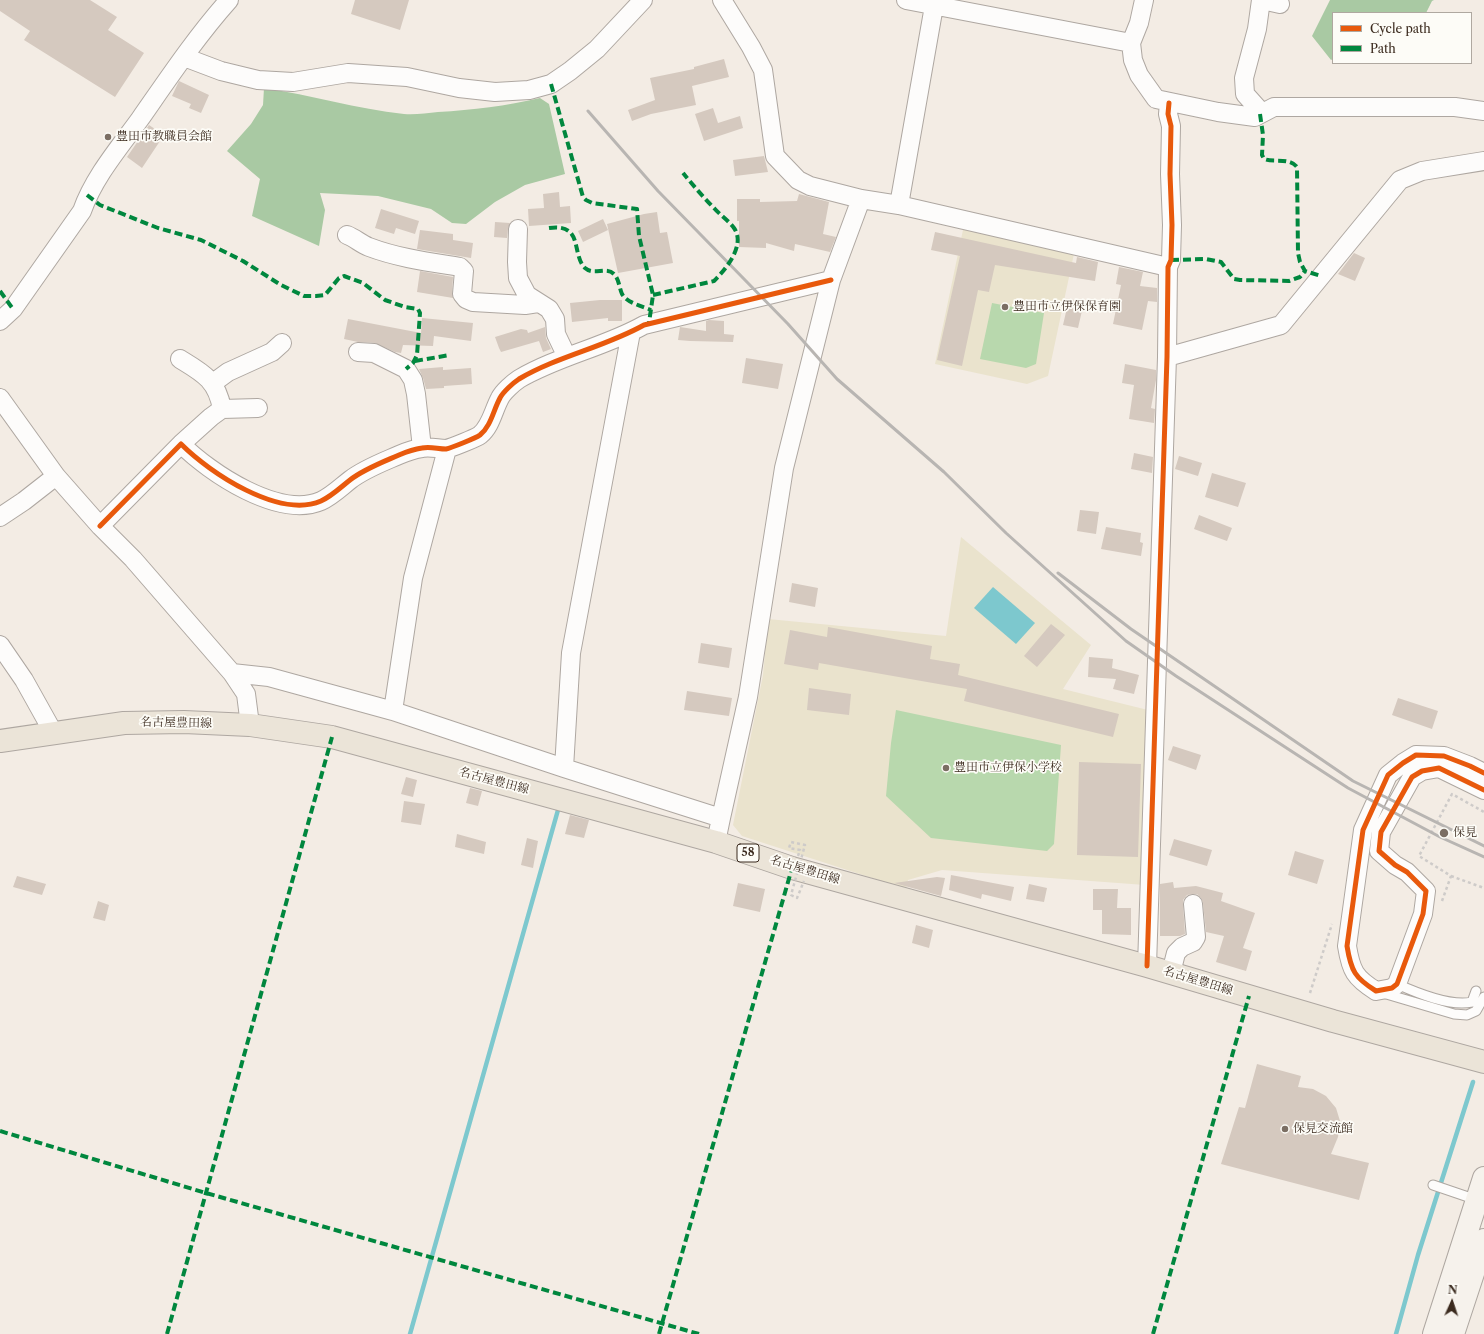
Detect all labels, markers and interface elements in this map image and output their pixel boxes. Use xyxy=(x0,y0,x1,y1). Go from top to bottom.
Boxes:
legend xyxy=(1332,12,1472,64)
text: Cycle path xyxy=(1370,21,1431,36)
text: Path xyxy=(1370,41,1396,56)
place label: 豊田市教職員会館 xyxy=(116,130,212,144)
marker: 豊田市教職員会館 xyxy=(103,132,113,142)
place label: 豊田市立伊保保育園 xyxy=(1013,300,1121,314)
marker: 豊田市立伊保保育園 xyxy=(1000,302,1010,312)
street label: 名古屋豊田線 xyxy=(140,715,212,731)
place label: 豊田市立伊保小学校 xyxy=(954,761,1062,775)
marker: 豊田市立伊保小学校 xyxy=(941,763,951,773)
street label: 名古屋豊田線 xyxy=(457,765,531,797)
place label: 保見 xyxy=(1453,826,1477,840)
marker: 保見 xyxy=(1438,827,1450,839)
road number: 58 xyxy=(737,844,759,862)
street label: 名古屋豊田線 xyxy=(768,853,842,887)
street label: 名古屋豊田線 xyxy=(1161,964,1235,998)
place label: 保見交流館 xyxy=(1293,1122,1353,1136)
marker: 保見交流館 xyxy=(1280,1124,1290,1134)
north arrow xyxy=(1432,1282,1472,1322)
text: N xyxy=(1447,1283,1458,1297)

